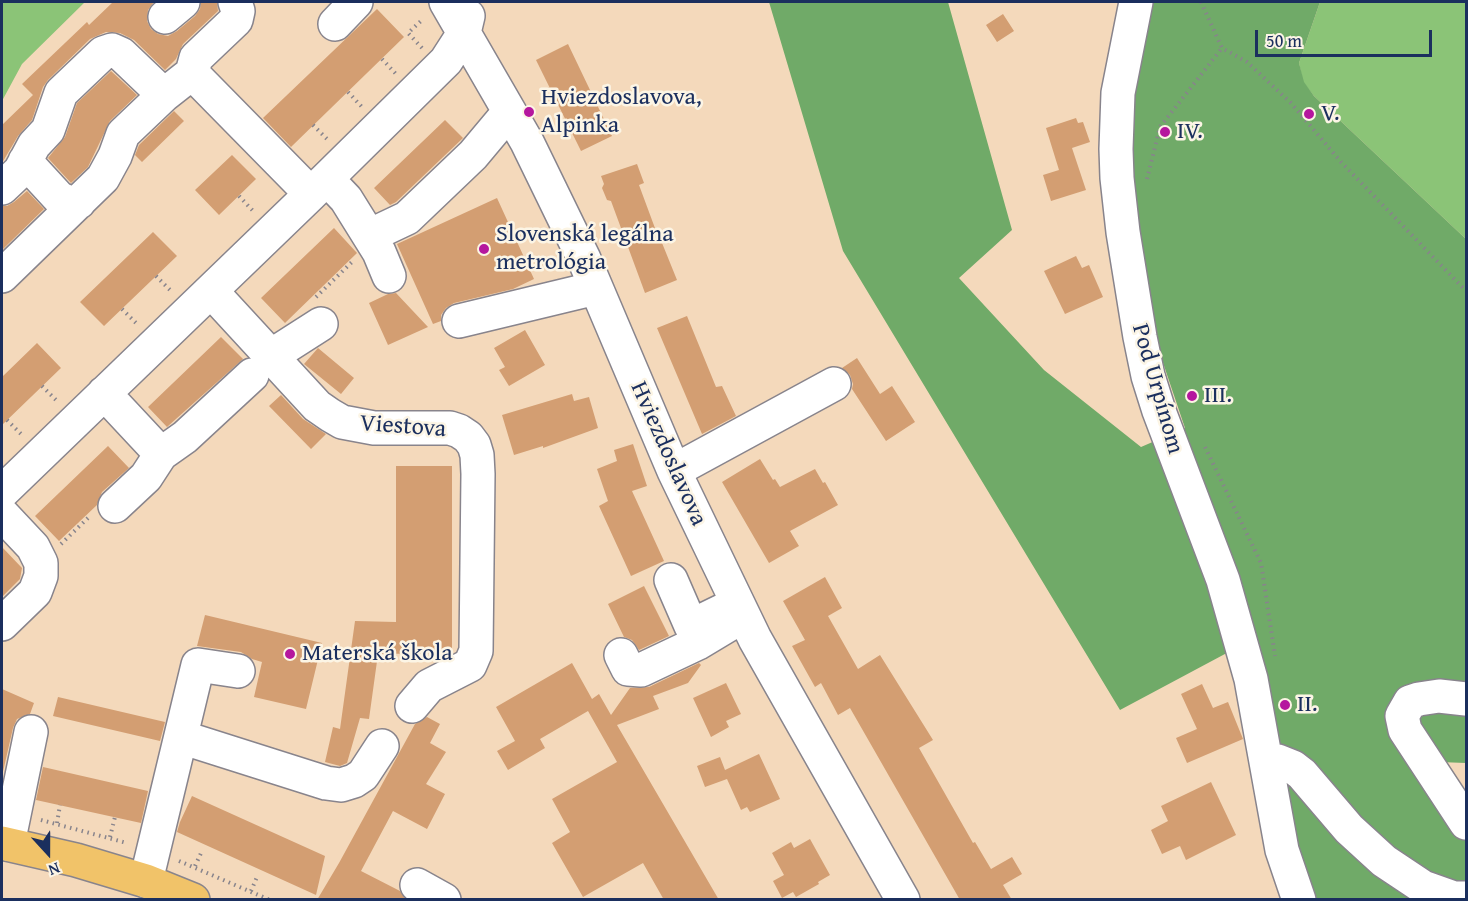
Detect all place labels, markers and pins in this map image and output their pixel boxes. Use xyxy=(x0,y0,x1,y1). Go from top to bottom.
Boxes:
place label: Hviezdoslavova, Alpinka xyxy=(541,84,702,140)
place label: V. xyxy=(1321,100,1339,128)
marker: Hviezdoslavova, Alpinka xyxy=(522,105,536,119)
marker: V. xyxy=(1302,107,1316,121)
place label: IV. xyxy=(1177,118,1203,146)
marker: IV. xyxy=(1158,125,1172,139)
place label: Slovenská legálna metrológia xyxy=(496,221,674,277)
marker: Slovenská legálna metrológia xyxy=(477,242,491,256)
place label: III. xyxy=(1204,382,1232,410)
marker: III. xyxy=(1185,389,1199,403)
place label: Materská škola xyxy=(302,640,453,668)
marker: Materská škola xyxy=(283,647,297,661)
place label: II. xyxy=(1297,691,1318,719)
marker: II. xyxy=(1278,698,1292,712)

